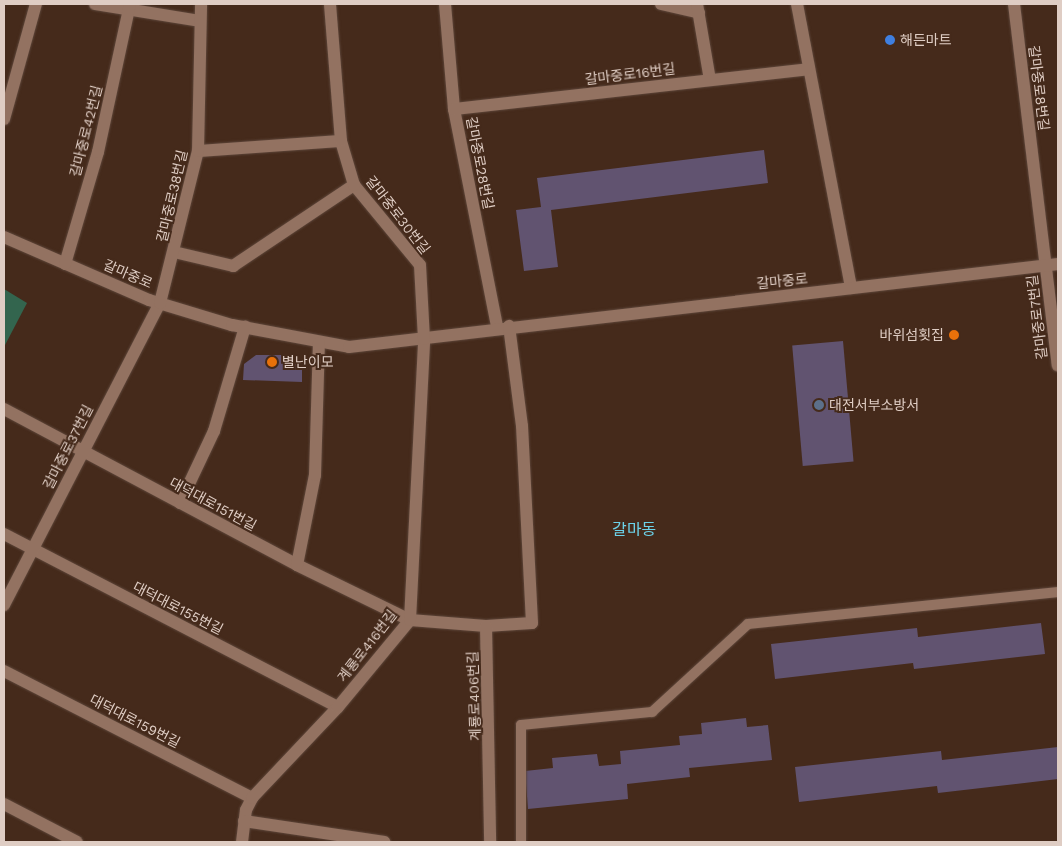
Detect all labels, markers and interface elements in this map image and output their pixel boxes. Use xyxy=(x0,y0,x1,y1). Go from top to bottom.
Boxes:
place label: 해든마트 xyxy=(900,32,952,48)
marker: 해든마트 xyxy=(884,34,896,46)
street label: 갈마중로8번길 xyxy=(1025,44,1053,132)
street label: 갈마중로16번길 xyxy=(584,60,676,88)
street label: 갈마중로42번길 xyxy=(66,83,106,179)
street label: 갈마중로28번길 xyxy=(463,115,497,211)
street label: 갈마중로38번길 xyxy=(153,148,191,244)
street label: 갈마중로30번길 xyxy=(362,173,434,257)
street label: 갈마중로 xyxy=(101,256,155,292)
street label: 갈마중로 xyxy=(756,270,808,292)
street label: 갈마중로7번길 xyxy=(1023,274,1051,360)
place label: 바위섬횟집 xyxy=(880,327,944,343)
marker: 바위섬횟집 xyxy=(948,329,960,341)
place label: 별난이모 xyxy=(282,354,334,370)
marker: 별난이모 xyxy=(266,356,278,368)
place label: 대전서부소방서 xyxy=(829,397,919,413)
marker: 대전서부소방서 xyxy=(813,399,825,411)
street label: 갈마중로37번길 xyxy=(39,402,97,492)
street label: 대덕대로151번길 xyxy=(167,474,259,534)
district label: 갈마동 xyxy=(612,520,656,540)
street label: 대덕대로155번길 xyxy=(130,578,226,638)
street label: 계룡로416번길 xyxy=(334,607,400,685)
street label: 계룡로406번길 xyxy=(464,651,484,741)
street label: 대덕대로159번길 xyxy=(87,691,183,751)

